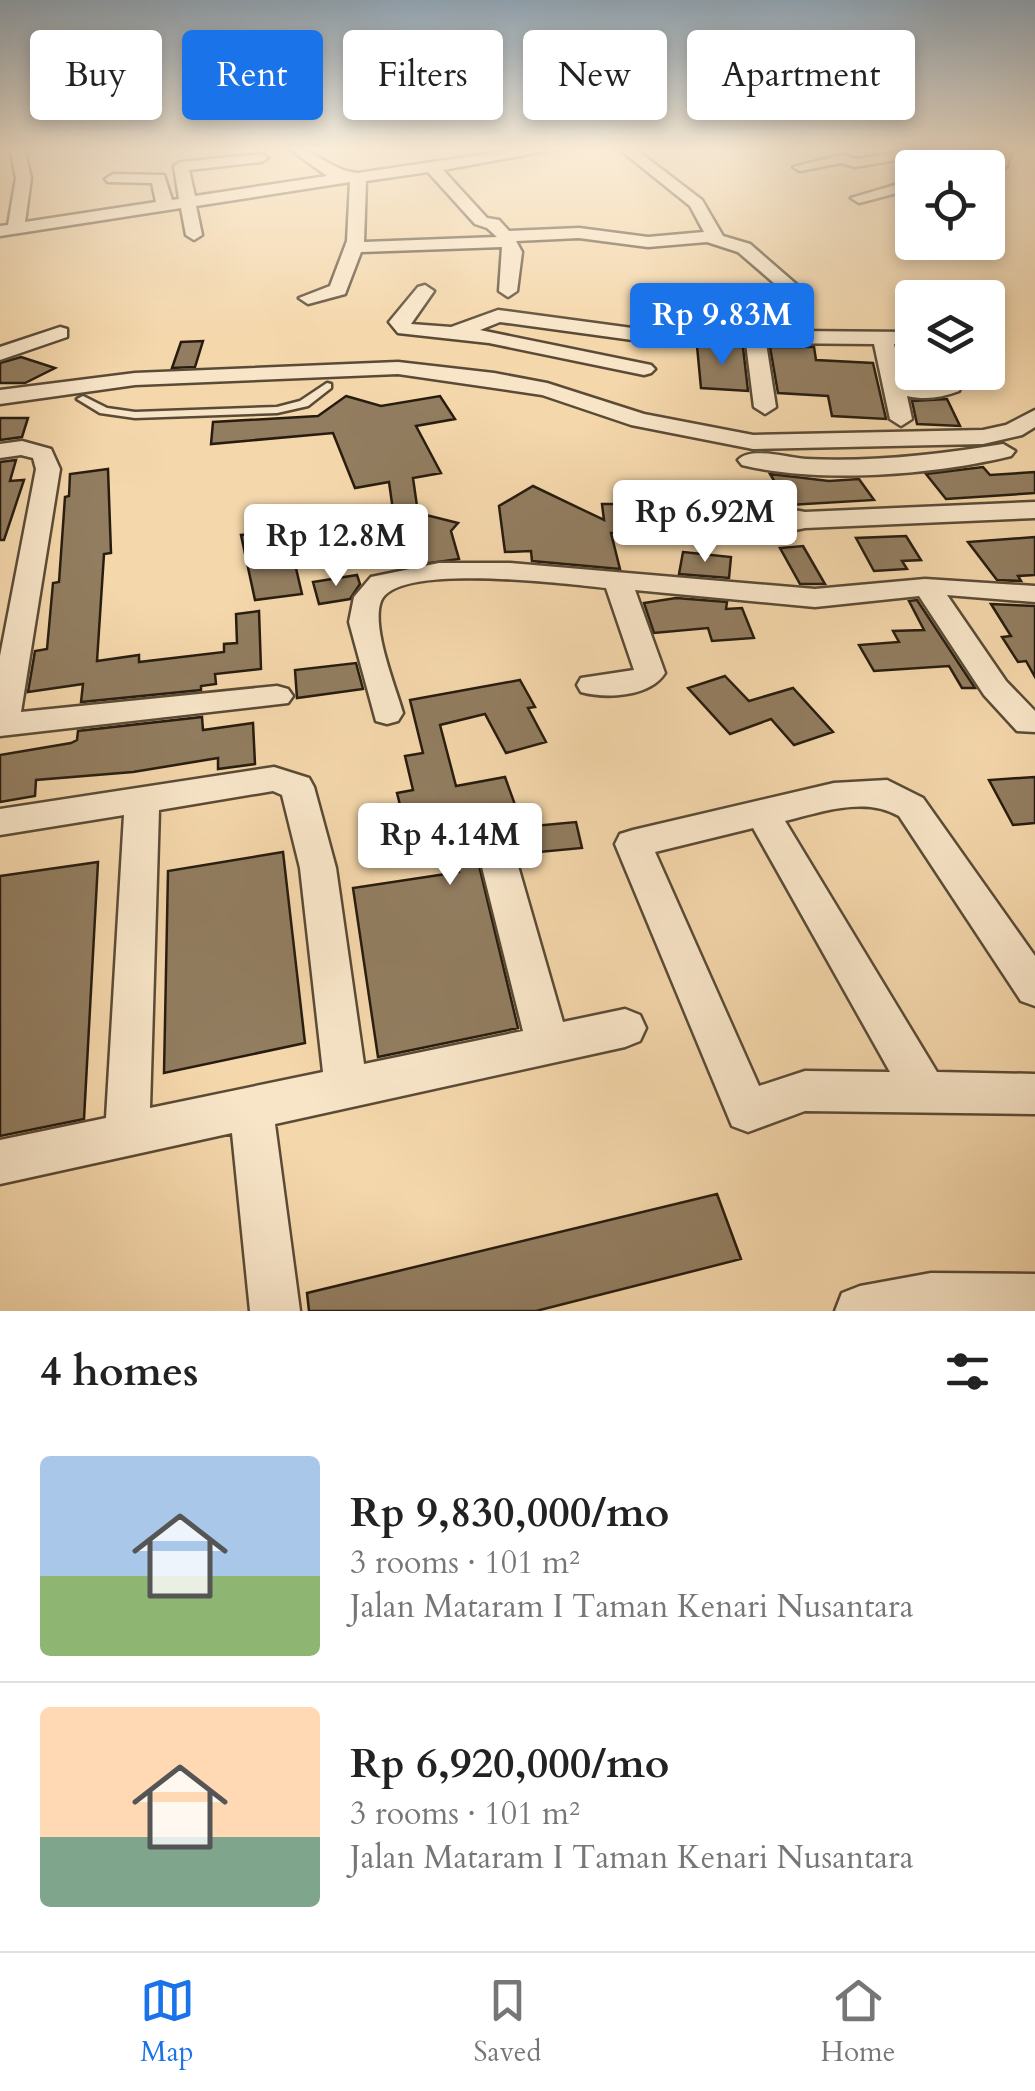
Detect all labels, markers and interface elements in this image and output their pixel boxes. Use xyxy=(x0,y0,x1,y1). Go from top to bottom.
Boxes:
chip: Buy xyxy=(30,30,162,120)
chip: Rent xyxy=(182,30,323,120)
chip: Filters xyxy=(343,30,503,120)
chip: New xyxy=(523,30,667,120)
chip: Apartment xyxy=(687,30,915,120)
map controls xyxy=(895,150,1005,390)
button: locate xyxy=(895,150,1005,260)
button: layers xyxy=(895,280,1005,390)
pin: Rp 9.83M xyxy=(619,283,825,368)
text: Rp 9.83M xyxy=(652,293,792,337)
pin: Rp 6.92M xyxy=(602,480,808,565)
text: Rp 6.92M xyxy=(635,490,775,534)
pin: Rp 12.8M xyxy=(233,504,439,589)
text: Rp 12.8M xyxy=(266,514,406,558)
pin: Rp 4.14M xyxy=(347,803,553,888)
text: Rp 4.14M xyxy=(380,813,520,857)
text: 4 homes xyxy=(40,1343,198,1400)
icon: filters xyxy=(940,1344,995,1399)
text: Rp 9,830,000/mo xyxy=(350,1484,669,1541)
icon: home xyxy=(120,1496,240,1616)
text: 3 rooms · 101 m² xyxy=(350,1541,580,1585)
text: Jalan Mataram I Taman Kenari Nusantara xyxy=(350,1585,914,1629)
text: Rp 6,920,000/mo xyxy=(350,1735,669,1792)
icon: home xyxy=(120,1747,240,1867)
text: 3 rooms · 101 m² xyxy=(350,1792,580,1836)
text: Jalan Mataram I Taman Kenari Nusantara xyxy=(350,1836,914,1880)
tab: Map xyxy=(140,1973,195,2071)
tab: Saved xyxy=(474,1973,541,2071)
tab: Home xyxy=(821,1973,895,2071)

